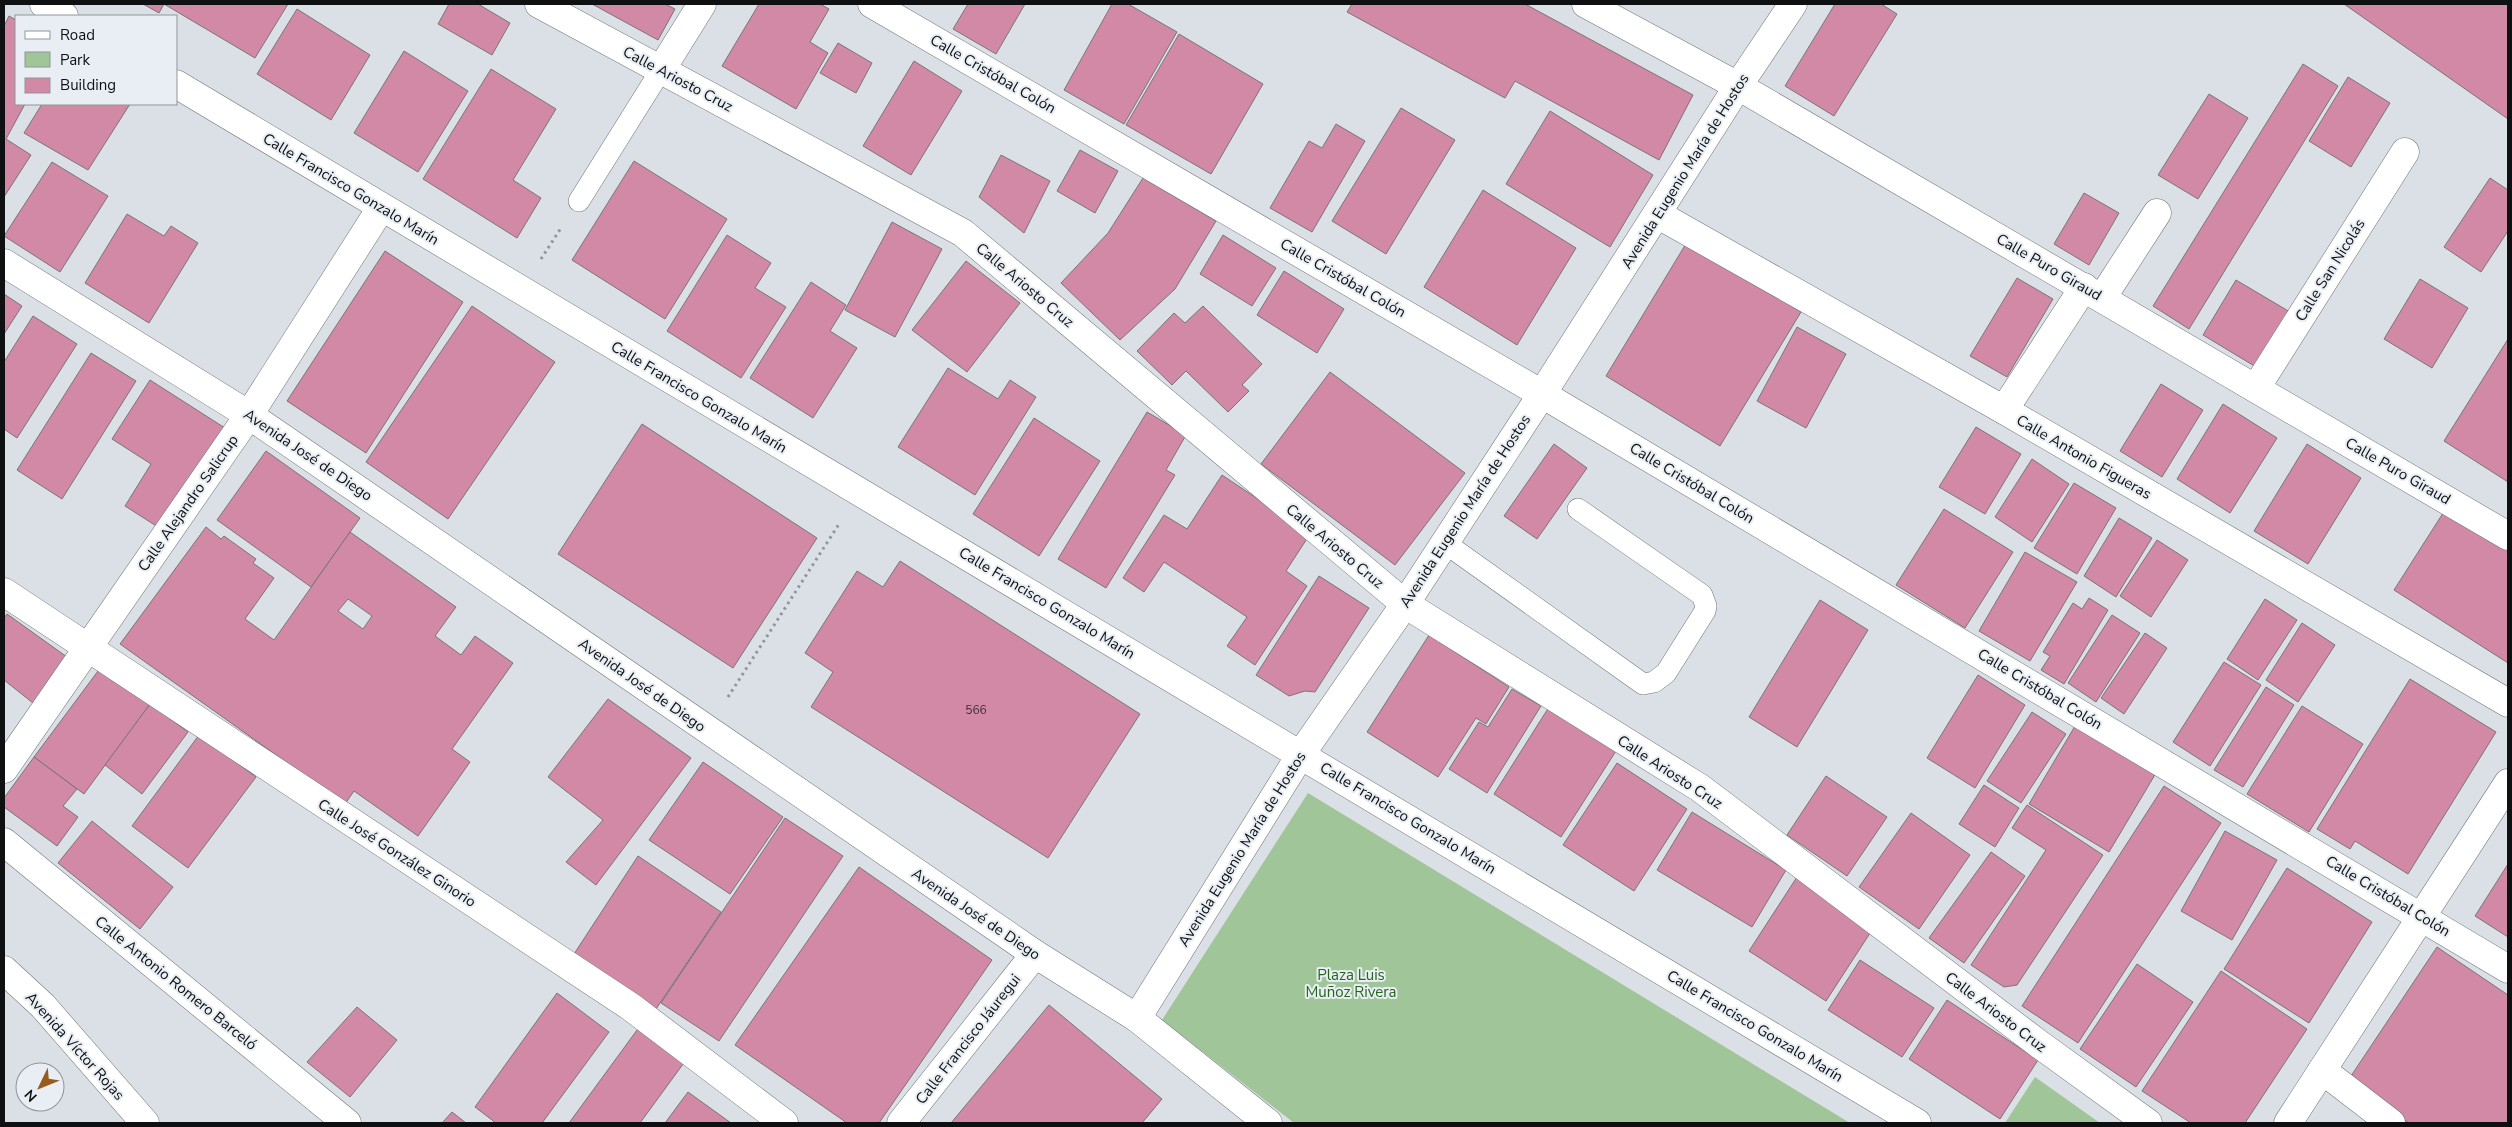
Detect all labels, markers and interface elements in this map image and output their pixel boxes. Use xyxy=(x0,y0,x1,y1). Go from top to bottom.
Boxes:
legend xyxy=(15,15,178,105)
text: Road xyxy=(60,25,95,45)
street label: Calle Cristóbal Colón xyxy=(926,30,1060,118)
street label: Calle Ariosto Cruz xyxy=(619,42,737,116)
text: Park xyxy=(60,50,90,70)
street label: Avenida Eugenio María de Hostos xyxy=(1617,70,1753,272)
text: Building xyxy=(60,75,116,95)
street label: Calle Francisco Gonzalo Marín xyxy=(259,128,443,250)
street label: Calle San Nicolás xyxy=(2290,215,2370,325)
street label: Calle Puro Giraud xyxy=(1993,229,2105,305)
street label: Calle Cristóbal Colón xyxy=(1276,234,1410,322)
street label: Calle Ariosto Cruz xyxy=(972,238,1078,332)
street label: Calle Francisco Gonzalo Marín xyxy=(607,336,791,458)
street label: Avenida José de Diego xyxy=(240,404,376,506)
street label: Calle Antonio Figueras xyxy=(2013,410,2155,504)
street label: Avenida Eugenio María de Hostos xyxy=(1395,411,1535,611)
street label: Calle Alejandro Salicrup xyxy=(133,430,243,575)
street label: Calle Puro Giraud xyxy=(2342,433,2454,509)
street label: Calle Cristóbal Colón xyxy=(1626,438,1758,528)
street label: Calle Ariosto Cruz xyxy=(1282,499,1388,593)
street label: Calle Francisco Gonzalo Marín xyxy=(955,542,1139,664)
street label: Avenida José de Diego xyxy=(574,633,710,737)
street label: Calle Cristóbal Colón xyxy=(1974,644,2106,734)
house number: 566 xyxy=(965,702,987,718)
street label: Calle Ariosto Cruz xyxy=(1613,730,1727,814)
street label: Avenida Eugenio María de Hostos xyxy=(1174,748,1310,950)
street label: Calle Francisco Gonzalo Marín xyxy=(1316,757,1500,879)
street label: Calle José González Ginorio xyxy=(314,794,480,912)
street label: Calle Cristóbal Colón xyxy=(2322,851,2454,941)
street label: Avenida José de Diego xyxy=(908,863,1044,965)
street label: Calle Antonio Romero Barceló xyxy=(91,911,261,1055)
park label: Plaza Luis Muñoz Rivera xyxy=(1305,965,1397,1002)
street label: Calle Francisco Gonzalo Marín xyxy=(1663,965,1847,1087)
street label: Calle Ariosto Cruz xyxy=(1941,967,2051,1057)
street label: Calle Francisco Jáuregui xyxy=(911,970,1025,1108)
street label: Avenida Víctor Rojas xyxy=(21,988,129,1104)
north arrow xyxy=(15,1062,65,1112)
text: N xyxy=(20,1085,41,1106)

